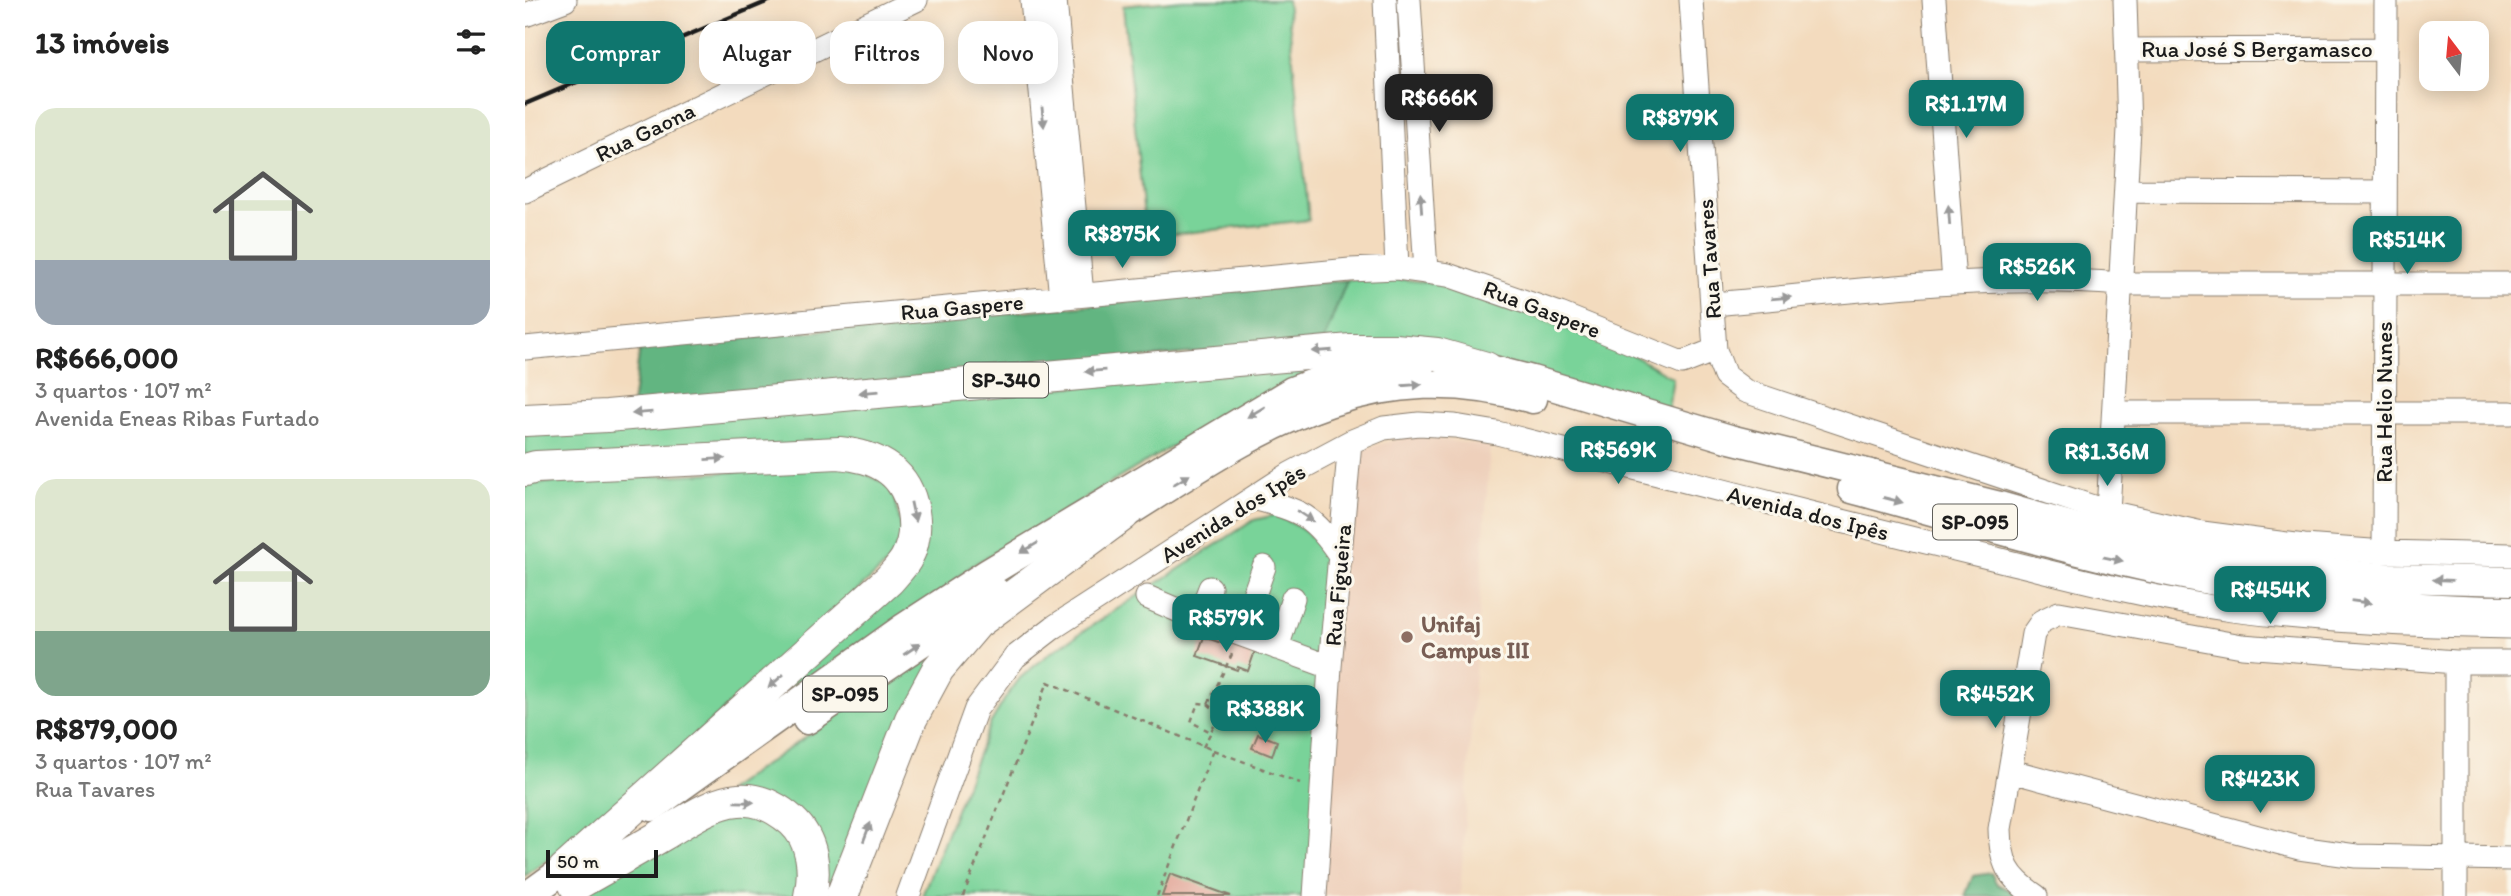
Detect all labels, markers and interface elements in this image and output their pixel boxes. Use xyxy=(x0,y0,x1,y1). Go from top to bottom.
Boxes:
chip: Comprar xyxy=(546,21,685,84)
chip: Alugar xyxy=(699,21,816,84)
chip: Filtros xyxy=(830,21,944,84)
chip: Novo xyxy=(958,21,1058,84)
north arrow xyxy=(2419,21,2489,91)
map controls xyxy=(2419,21,2489,91)
icon: filters xyxy=(452,23,490,61)
text: 13 imóveis xyxy=(35,24,170,61)
street label: Rua José S Bergamasco xyxy=(2141,35,2373,63)
pin: R$666K xyxy=(1382,74,1496,134)
pin: R$1.17M xyxy=(1901,80,2031,140)
text: R$666K xyxy=(1401,83,1477,111)
text: R$1.17M xyxy=(1925,89,2007,117)
pin: R$879K xyxy=(1623,94,1737,154)
street label: Rua Gaona xyxy=(591,96,699,168)
text: R$879K xyxy=(1642,103,1718,131)
one-way arrow xyxy=(1038,106,1049,128)
icon: home xyxy=(200,153,326,279)
one-way arrow xyxy=(1416,192,1427,214)
street label: Rua Tavares xyxy=(1691,198,1727,320)
one-way arrow xyxy=(1943,204,1954,226)
pin: R$875K xyxy=(1065,210,1179,270)
pin: R$514K xyxy=(2350,216,2464,276)
text: R$875K xyxy=(1084,219,1160,247)
text: R$514K xyxy=(2369,225,2445,253)
pin: R$526K xyxy=(1980,244,2094,303)
text: R$526K xyxy=(1999,252,2075,280)
street label: Rua Gaspere xyxy=(1479,274,1605,344)
street label: Rua Gaspere xyxy=(899,288,1025,326)
one-way arrow xyxy=(1770,292,1792,303)
street label: Rua Helio Nunes xyxy=(2370,321,2398,483)
text: R$666,000 xyxy=(35,339,179,376)
one-way arrow xyxy=(1311,346,1333,357)
road number: SP-340 xyxy=(964,362,1048,398)
one-way arrow xyxy=(1084,366,1106,377)
text: 3 quartos · 107 m² xyxy=(35,376,212,404)
one-way arrow xyxy=(1401,380,1423,391)
one-way arrow xyxy=(858,387,880,398)
text: Avenida Eneas Ribas Furtado xyxy=(35,404,319,432)
one-way arrow xyxy=(1247,406,1266,418)
one-way arrow xyxy=(631,408,653,419)
pin: R$569K xyxy=(1561,426,1675,486)
pin: R$1.36M xyxy=(2042,428,2172,488)
text: R$569K xyxy=(1580,435,1656,463)
text: R$1.36M xyxy=(2064,437,2150,465)
one-way arrow xyxy=(705,453,727,464)
street label: Avenida dos Ipês xyxy=(1155,457,1311,569)
one-way arrow xyxy=(1172,473,1191,486)
street label: Avenida dos Ipês xyxy=(1724,479,1892,547)
one-way arrow xyxy=(1883,495,1905,506)
one-way arrow xyxy=(907,501,918,523)
road number: SP-095 xyxy=(1933,504,2017,540)
one-way arrow xyxy=(1295,510,1315,523)
street label: Rua Figueira xyxy=(1319,523,1357,647)
icon: home xyxy=(200,524,326,650)
one-way arrow xyxy=(1019,542,1038,555)
one-way arrow xyxy=(2102,553,2124,564)
pin: R$454K xyxy=(2213,566,2327,626)
text: R$454K xyxy=(2230,575,2310,603)
one-way arrow xyxy=(2432,575,2454,586)
pin: R$579K xyxy=(1169,594,1283,654)
one-way arrow xyxy=(2350,597,2372,608)
text: R$579K xyxy=(1188,603,1264,631)
place label: Unifaj Campus III xyxy=(1421,610,1530,664)
marker: Unifaj Campus III xyxy=(1399,629,1415,645)
one-way arrow xyxy=(903,642,921,656)
pin: R$452K xyxy=(1938,670,2052,730)
one-way arrow xyxy=(767,673,784,688)
road number: SP-095 xyxy=(803,676,887,712)
text: R$452K xyxy=(1956,679,2034,707)
pin: R$388K xyxy=(1208,686,1322,745)
text: R$388K xyxy=(1226,694,1304,722)
text: R$879,000 xyxy=(35,710,178,747)
text: 3 quartos · 107 m² xyxy=(35,747,212,775)
pin: R$423K xyxy=(2203,756,2317,815)
text: R$423K xyxy=(2221,764,2299,792)
text: Rua Tavares xyxy=(35,775,155,803)
one-way arrow xyxy=(734,796,756,807)
one-way arrow xyxy=(861,822,872,843)
scale bar xyxy=(546,847,658,879)
text: 50 m xyxy=(557,850,599,873)

